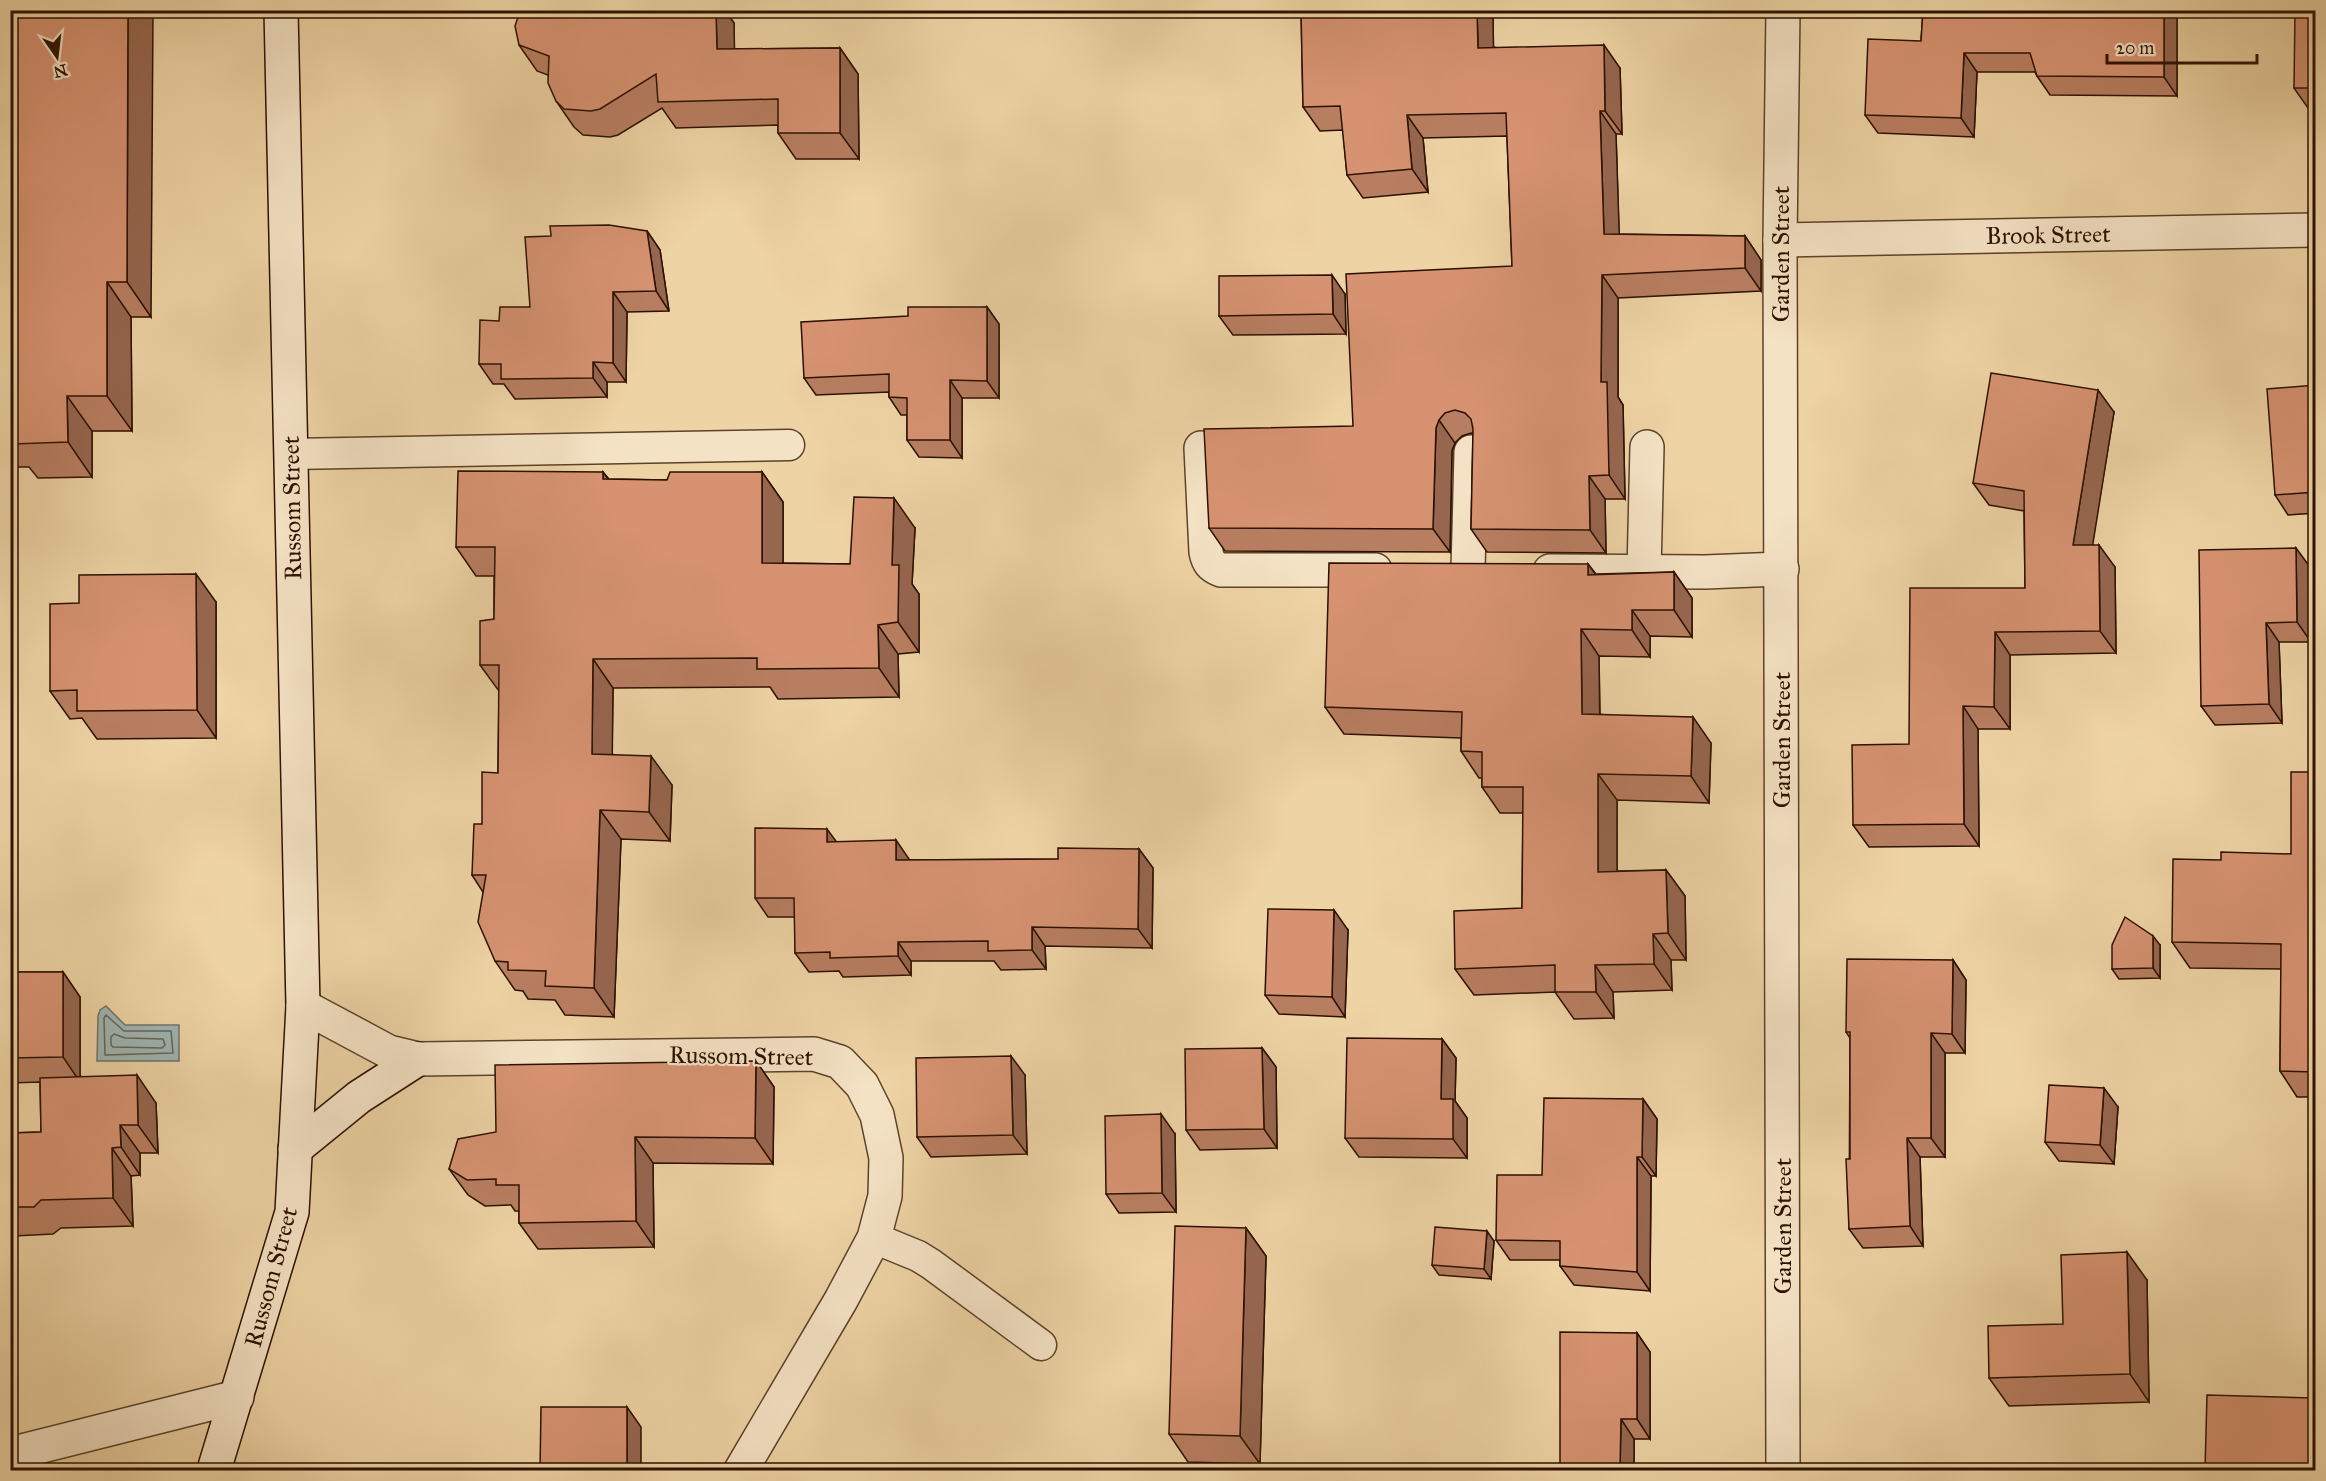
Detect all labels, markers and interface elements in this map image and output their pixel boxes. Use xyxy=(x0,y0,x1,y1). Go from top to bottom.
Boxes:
north arrow xyxy=(27,27,87,87)
scale bar xyxy=(2107,27,2257,65)
text: 20 m xyxy=(2116,37,2154,59)
text: N xyxy=(51,60,69,82)
street label: Garden Street xyxy=(1766,185,1796,322)
street label: Brook Street xyxy=(1985,219,2111,251)
street label: Russom Street xyxy=(276,435,308,580)
street label: Garden Street xyxy=(1767,671,1797,808)
street label: Russom Street xyxy=(669,1040,814,1072)
street label: Garden Street xyxy=(1768,1157,1798,1294)
street label: Russom Street xyxy=(238,1203,304,1350)

